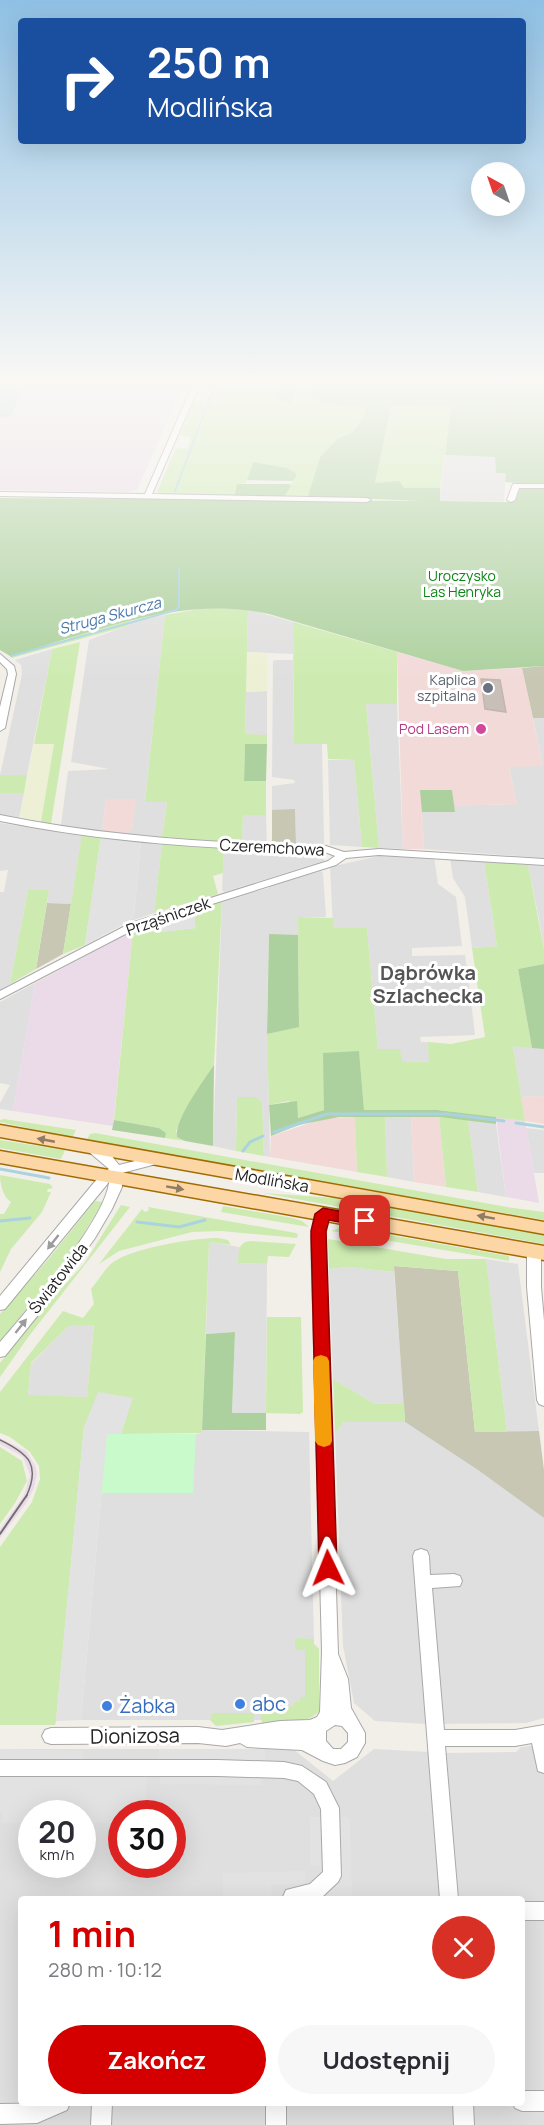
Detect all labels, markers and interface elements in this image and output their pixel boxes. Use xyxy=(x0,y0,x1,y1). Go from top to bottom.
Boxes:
text: 250 m xyxy=(147,33,270,91)
icon: right xyxy=(48,42,126,120)
text: Modlińska xyxy=(147,88,273,125)
north arrow xyxy=(471,162,525,216)
map controls xyxy=(471,162,525,216)
park label: Uroczysko Las Henryka xyxy=(423,566,501,601)
water label: Struga Skurcza xyxy=(57,592,164,639)
place label: Kaplica szpitalna xyxy=(417,670,476,705)
marker: Kaplica szpitalna xyxy=(481,681,495,695)
place label: Pod Lasem xyxy=(399,719,469,738)
marker: Pod Lasem xyxy=(474,722,488,736)
street label: Czeremchowa xyxy=(219,833,325,861)
street label: Prząśniczek xyxy=(123,891,214,941)
district label: Dąbrówka Szlachecka xyxy=(373,959,483,1009)
one-way arrow xyxy=(37,1135,56,1144)
street label: Modlińska xyxy=(233,1163,311,1197)
one-way arrow xyxy=(165,1183,184,1192)
pin xyxy=(339,1195,390,1246)
icon: arrive xyxy=(348,1204,381,1237)
one-way arrow xyxy=(477,1213,496,1222)
one-way arrow xyxy=(47,1234,60,1250)
street label: Światowida xyxy=(23,1238,93,1318)
one-way arrow xyxy=(14,1319,26,1334)
position arrow xyxy=(296,1536,360,1600)
place label: abc xyxy=(252,1690,286,1717)
place label: Żabka xyxy=(119,1692,175,1719)
marker: abc xyxy=(233,1697,247,1711)
marker: Żabka xyxy=(100,1699,114,1713)
street label: Dionizosa xyxy=(90,1721,180,1750)
speed limit sign: 30 xyxy=(108,1800,186,1878)
text: 20 xyxy=(38,1811,76,1852)
text: km/h xyxy=(40,1844,74,1865)
text: 1 min xyxy=(48,1909,136,1958)
button: close xyxy=(432,1916,495,1979)
text: 280 m · 10:12 xyxy=(48,1956,162,1983)
button: Zakończ xyxy=(48,2025,266,2094)
button: Udostępnij xyxy=(278,2025,495,2094)

